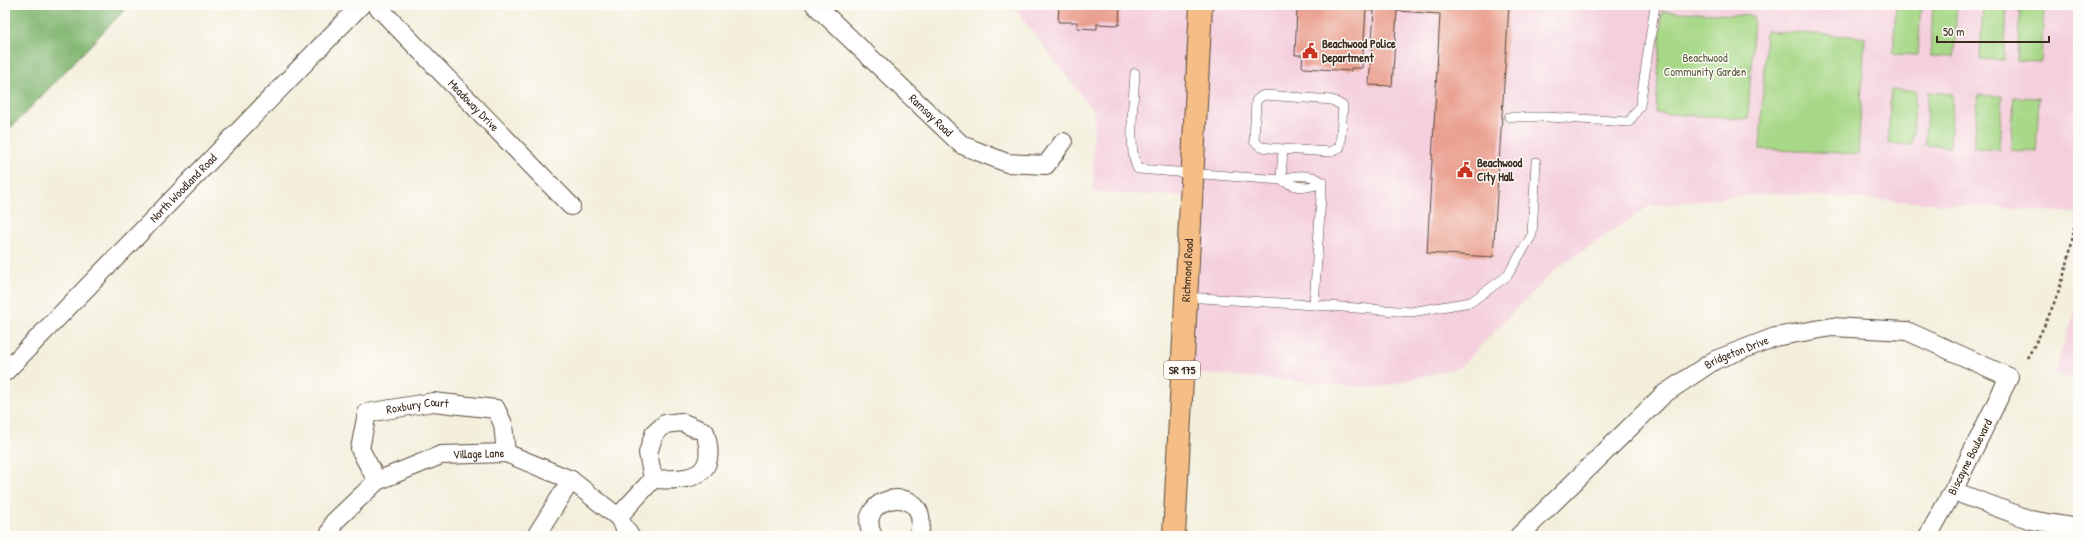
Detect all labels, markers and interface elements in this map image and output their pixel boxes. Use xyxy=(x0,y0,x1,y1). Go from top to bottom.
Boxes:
scale bar xyxy=(1937,18,2049,44)
text: 50 m xyxy=(1943,23,1964,40)
place label: Beachwood Police Department xyxy=(1322,35,1396,67)
public building icon: Beachwood Police Department xyxy=(1301,42,1319,60)
park label: Beachwood Community Garden xyxy=(1664,49,1746,80)
street label: Meadoway Drive xyxy=(444,75,503,135)
street label: Ramsay Road xyxy=(905,90,957,140)
street label: North Woodland Road xyxy=(145,149,221,226)
place label: Beachwood City Hall xyxy=(1477,154,1522,186)
public building icon: Beachwood City Hall xyxy=(1456,161,1474,179)
street label: Richmond Road xyxy=(1177,238,1197,302)
street label: Bridgeton Drive xyxy=(1701,331,1771,373)
road number: SR 175 xyxy=(1164,361,1200,379)
street label: Roxbury Court xyxy=(385,393,450,418)
street label: Biscayne Boulevard xyxy=(1943,416,1996,498)
street label: Village Lane xyxy=(453,444,505,463)

